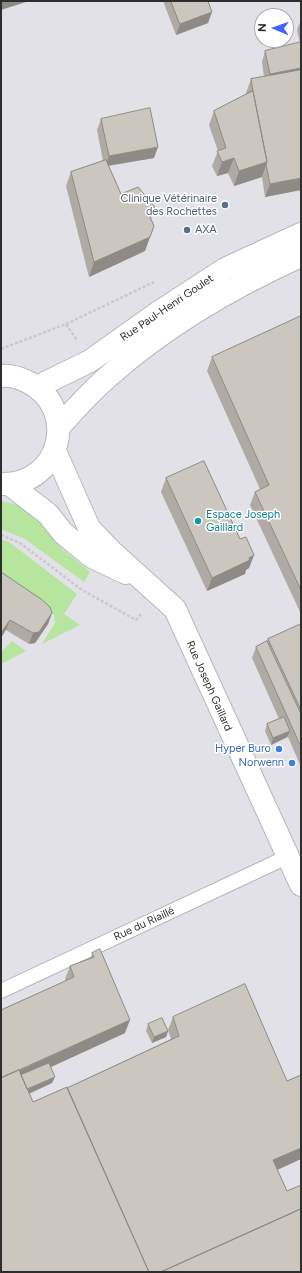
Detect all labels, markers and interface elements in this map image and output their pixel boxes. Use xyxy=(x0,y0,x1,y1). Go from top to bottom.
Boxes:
north arrow xyxy=(254,8,294,48)
text: N xyxy=(256,23,269,32)
place label: Clinique Vétérinaire des Rochettes xyxy=(121,192,217,218)
marker: Clinique Vétérinaire des Rochettes xyxy=(220,200,230,210)
place label: AXA xyxy=(195,223,217,237)
marker: AXA xyxy=(182,225,192,235)
street label: Rue Paul-Henri Goulet xyxy=(118,272,216,344)
place label: Espace Joseph Gaillard xyxy=(206,508,280,534)
marker: Espace Joseph Gaillard xyxy=(193,516,203,526)
street label: Rue Joseph Gaillard xyxy=(183,639,235,733)
place label: Hyper Buro xyxy=(215,742,271,756)
marker: Hyper Buro xyxy=(274,744,284,754)
place label: Norwenn xyxy=(239,756,284,770)
marker: Norwenn xyxy=(287,758,297,768)
street label: Rue du Riaillé xyxy=(112,904,176,944)

